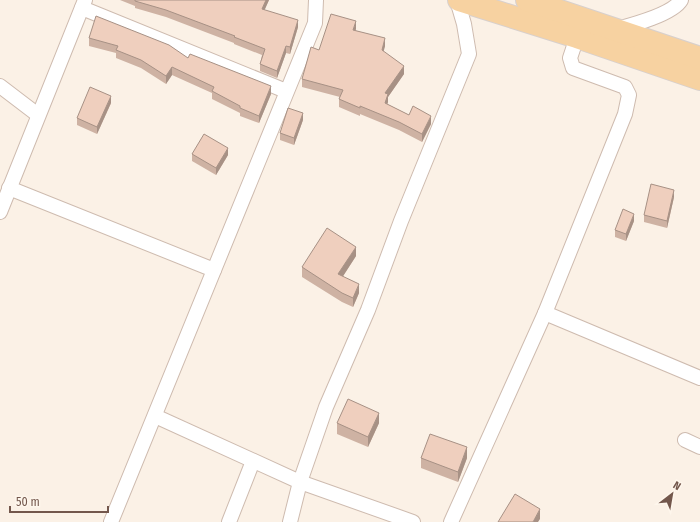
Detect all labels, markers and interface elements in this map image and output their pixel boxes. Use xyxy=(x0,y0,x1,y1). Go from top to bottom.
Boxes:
north arrow xyxy=(652,474,692,514)
text: N xyxy=(671,479,683,493)
scale bar xyxy=(10,488,108,514)
text: 50 m xyxy=(16,495,40,509)

